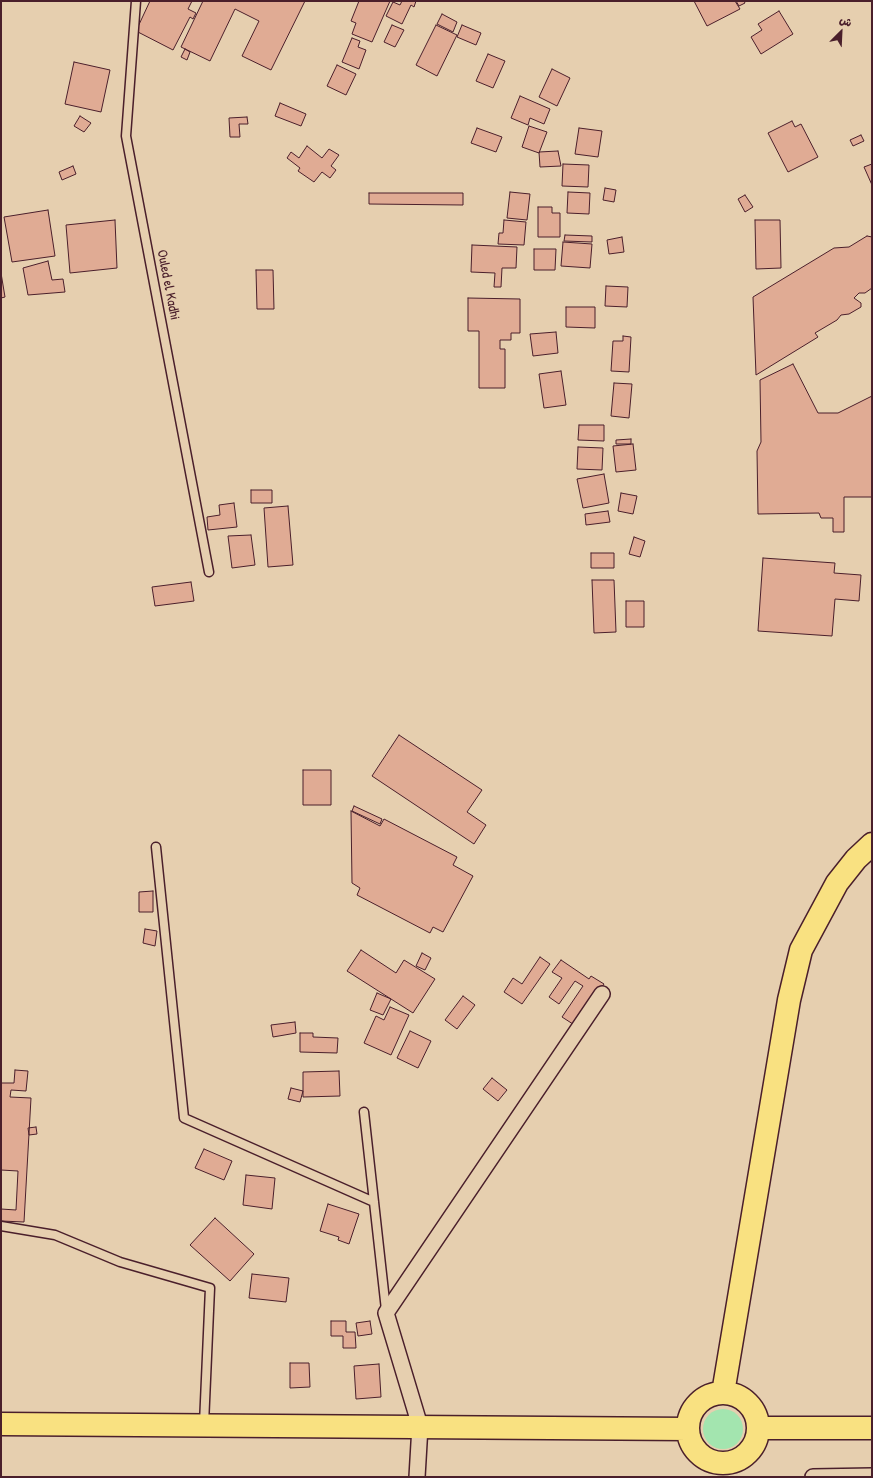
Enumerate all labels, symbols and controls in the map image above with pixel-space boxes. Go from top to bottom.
north arrow [821,12,861,52]
text: ش [837,12,854,30]
street label: Ouled el Kadhi [153,248,183,322]

